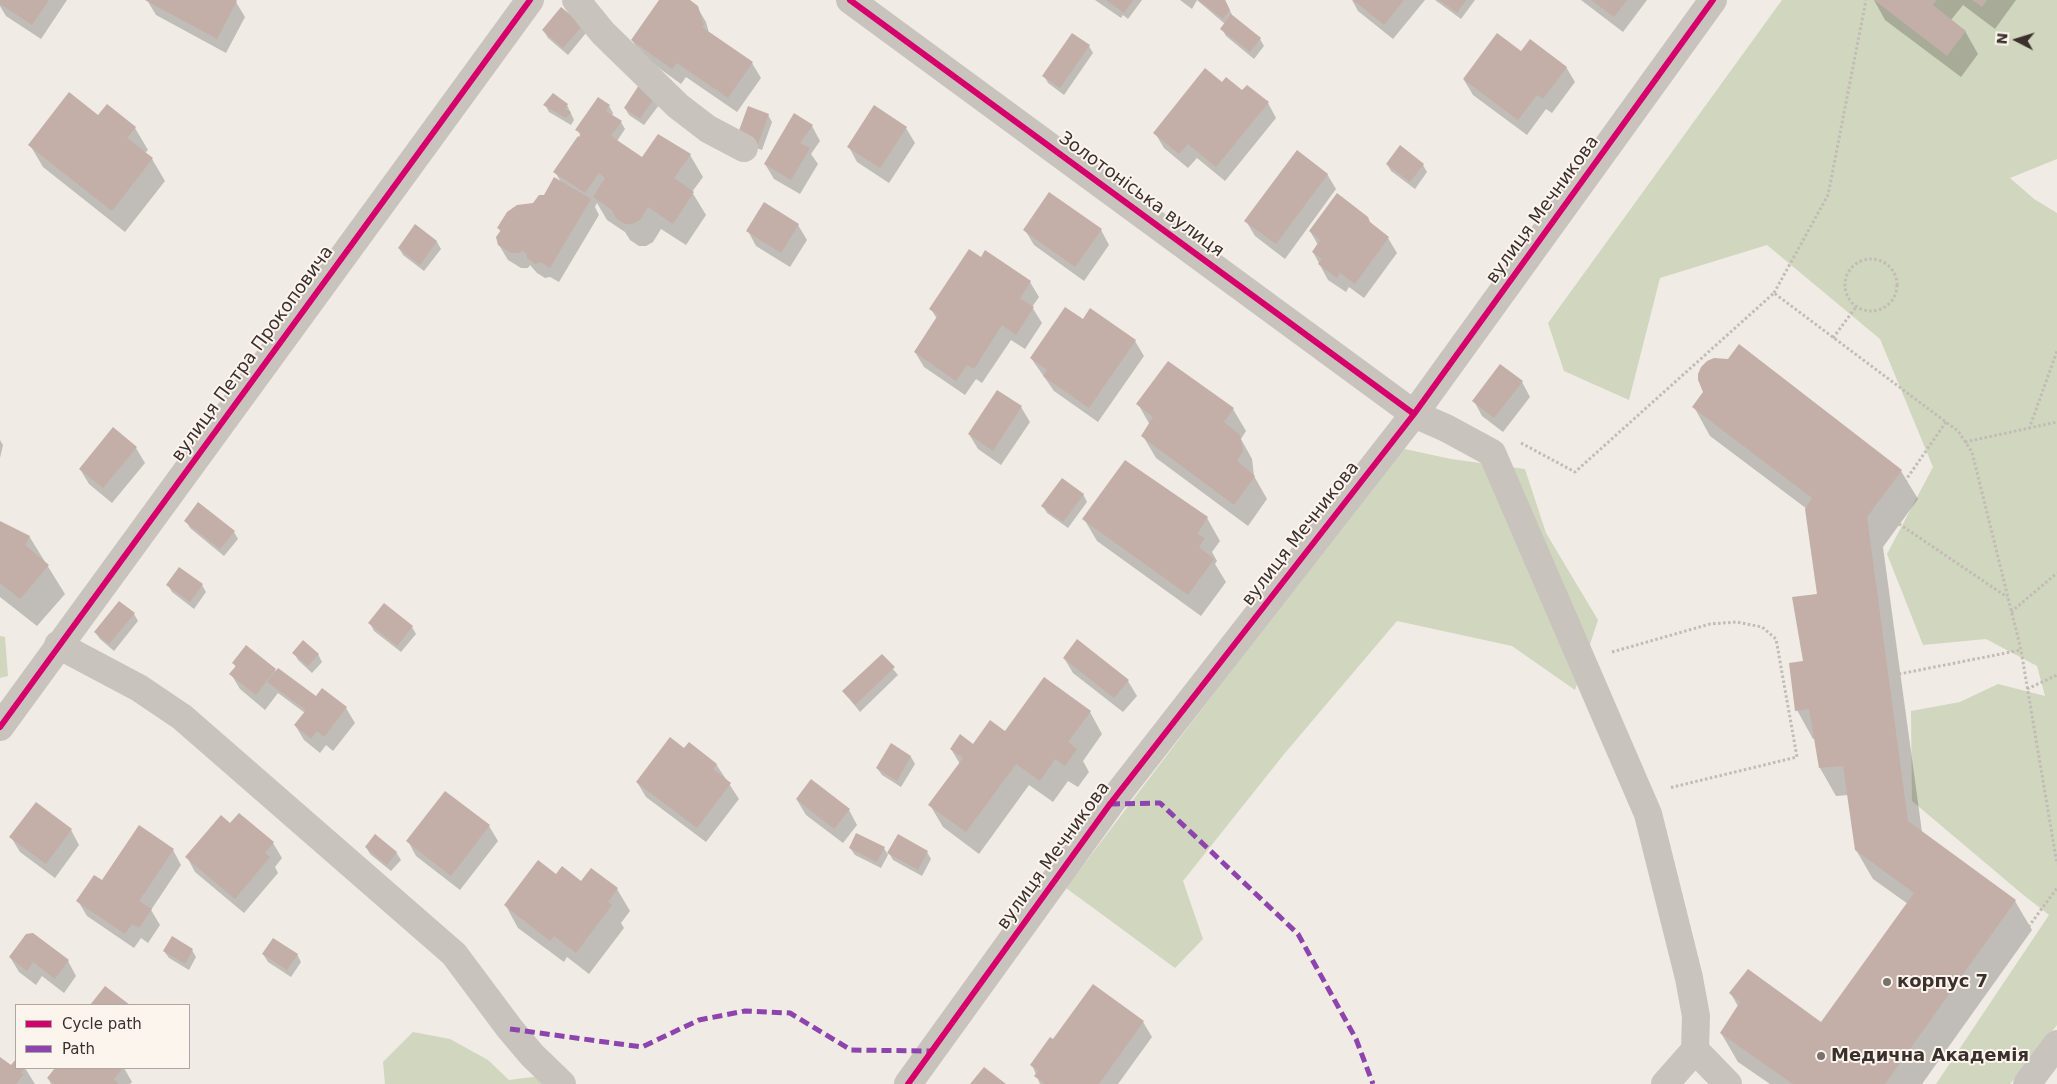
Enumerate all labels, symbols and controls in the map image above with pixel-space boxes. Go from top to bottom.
north arrow [1992,15,2042,65]
text: N [1994,32,2011,45]
street label: Золотоніська вулиця [1054,128,1228,262]
street label: вулиця Мечникова [1482,132,1604,288]
street label: вулиця Петра Прокоповича [168,242,338,466]
street label: вулиця Мечникова [1238,457,1364,611]
street label: вулиця Мечникова [993,778,1115,934]
place label: корпус 7 [1897,971,1988,993]
marker: корпус 7 [1881,976,1893,988]
legend [15,1004,190,1069]
text: Cycle path [62,1015,142,1033]
text: Path [62,1040,95,1058]
place label: Медична Академія [1831,1045,2029,1067]
marker: Медична Академія [1815,1050,1827,1062]

